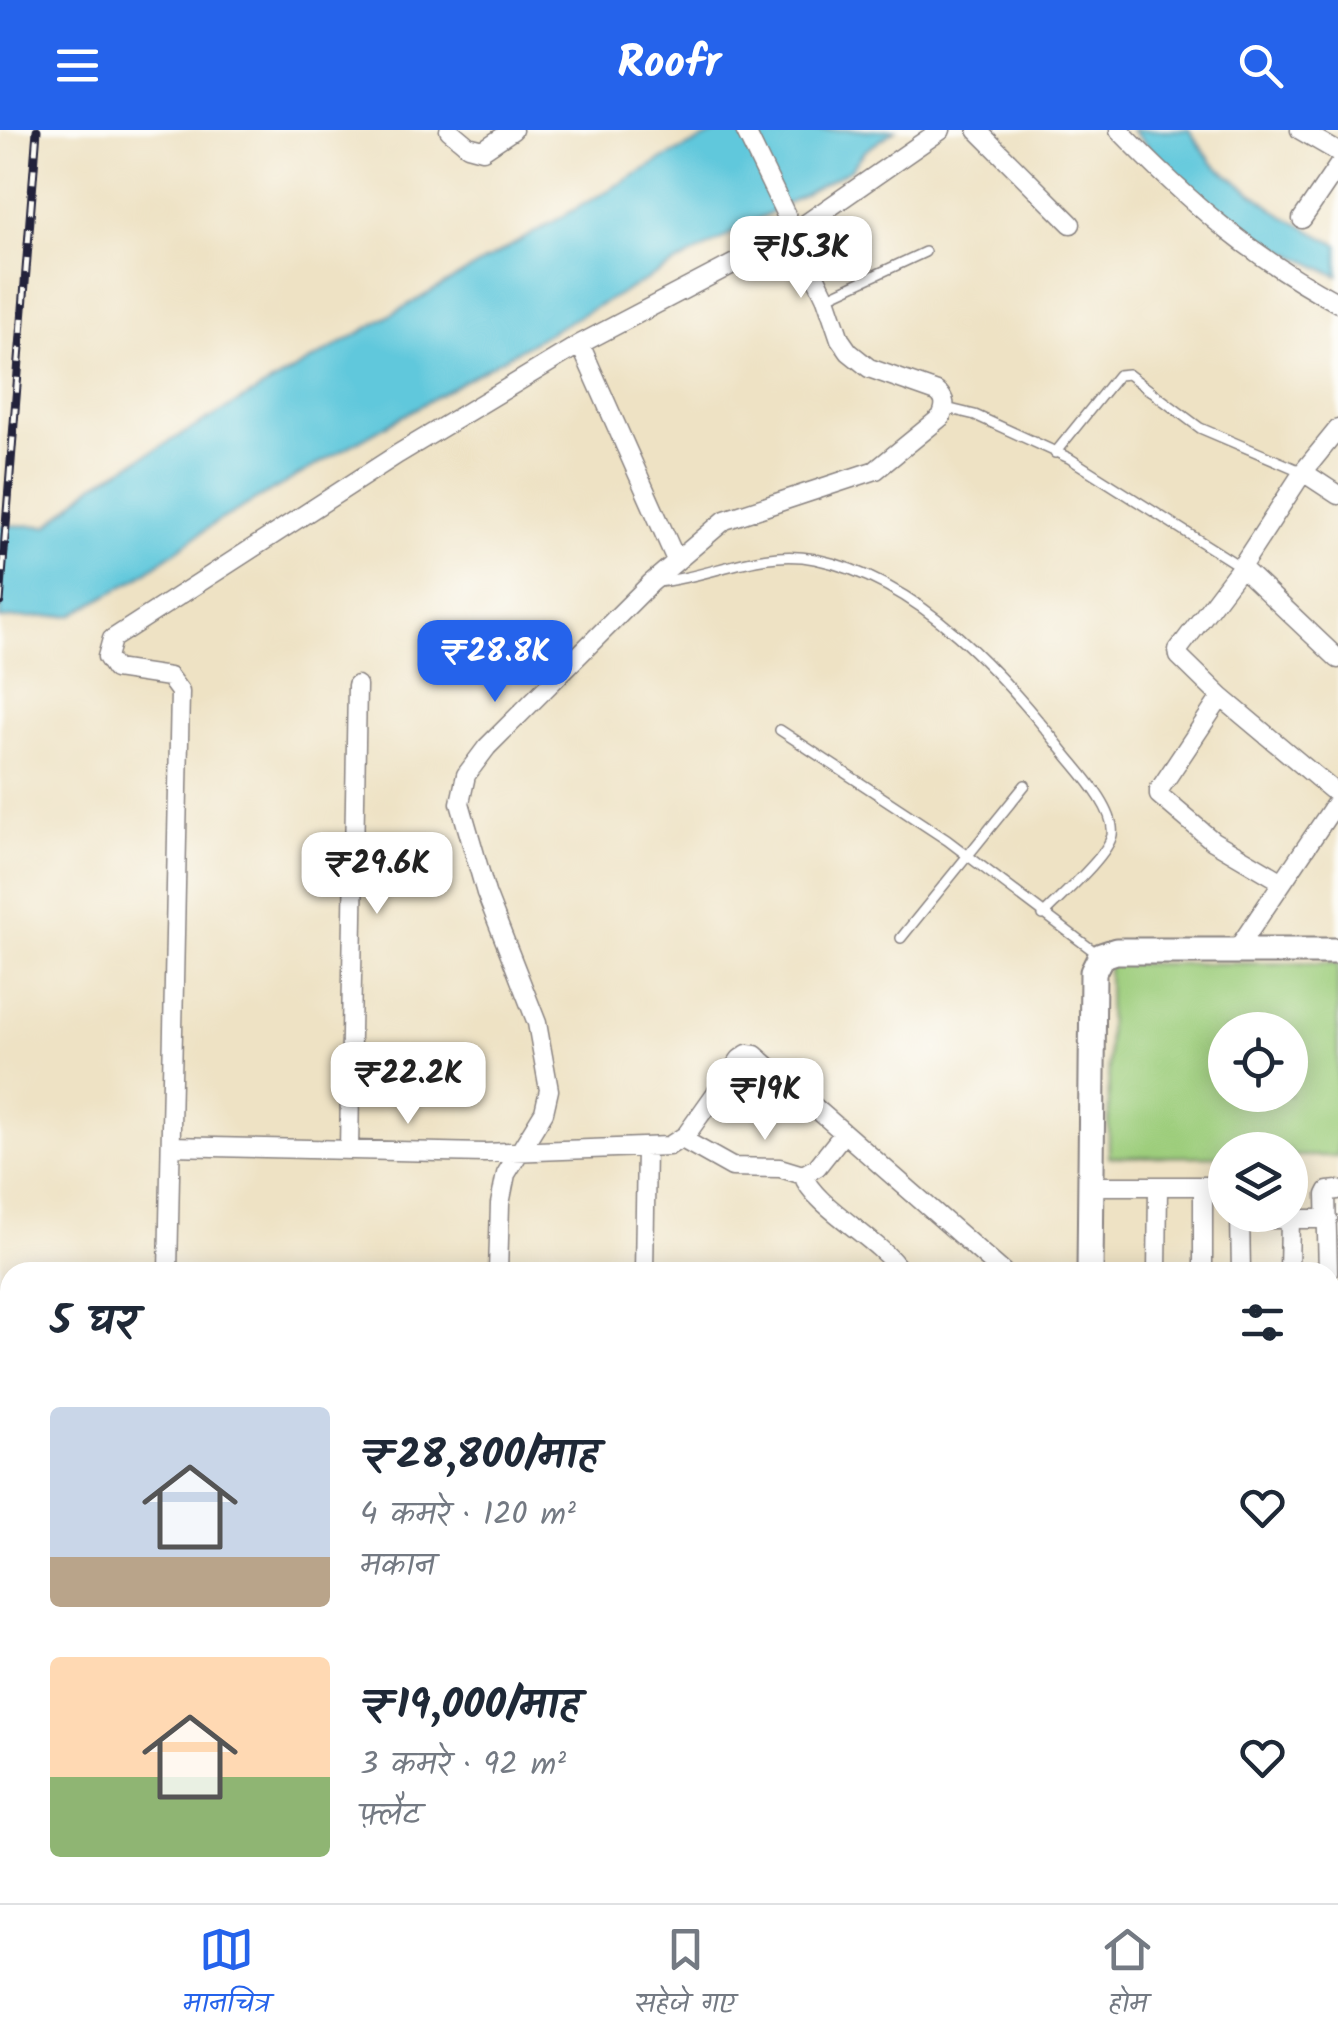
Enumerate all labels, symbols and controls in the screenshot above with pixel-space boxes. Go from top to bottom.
text: Roofr [617,29,721,101]
icon: menu [50,38,105,93]
icon: search [1233,38,1288,93]
pin: ₹15.3K [720,216,882,301]
text: ₹15.3K [752,223,850,274]
pin: ₹28.8K [414,620,576,705]
text: ₹28.8K [439,627,551,678]
pin: ₹29.6K [296,832,458,917]
text: ₹29.6K [324,839,430,890]
map controls [1208,1012,1308,1232]
button: locate [1208,1012,1308,1112]
pin: ₹22.2K [327,1042,489,1127]
text: ₹22.2K [353,1049,463,1100]
pin: ₹19K [706,1058,824,1143]
text: ₹19K [729,1065,801,1116]
button: layers [1208,1132,1308,1232]
text: 5 घर [50,1289,137,1356]
icon: filters [1235,1295,1290,1350]
text: ₹28,800/माह [360,1423,598,1490]
icon: home [130,1447,250,1567]
icon: heart [1235,1480,1290,1535]
text: 4 कमरे · 120 m² [360,1490,576,1541]
text: मकान [360,1541,435,1592]
text: ₹19,000/माह [360,1673,579,1740]
icon: home [130,1697,250,1817]
icon: heart [1235,1730,1290,1785]
text: 3 कमरे · 92 m² [360,1740,566,1791]
text: फ़्लैट [360,1791,421,1842]
tab: मानचित्र [183,1922,270,2027]
tab: सहेजे गए [635,1922,735,2027]
tab: होम [1100,1922,1155,2027]

